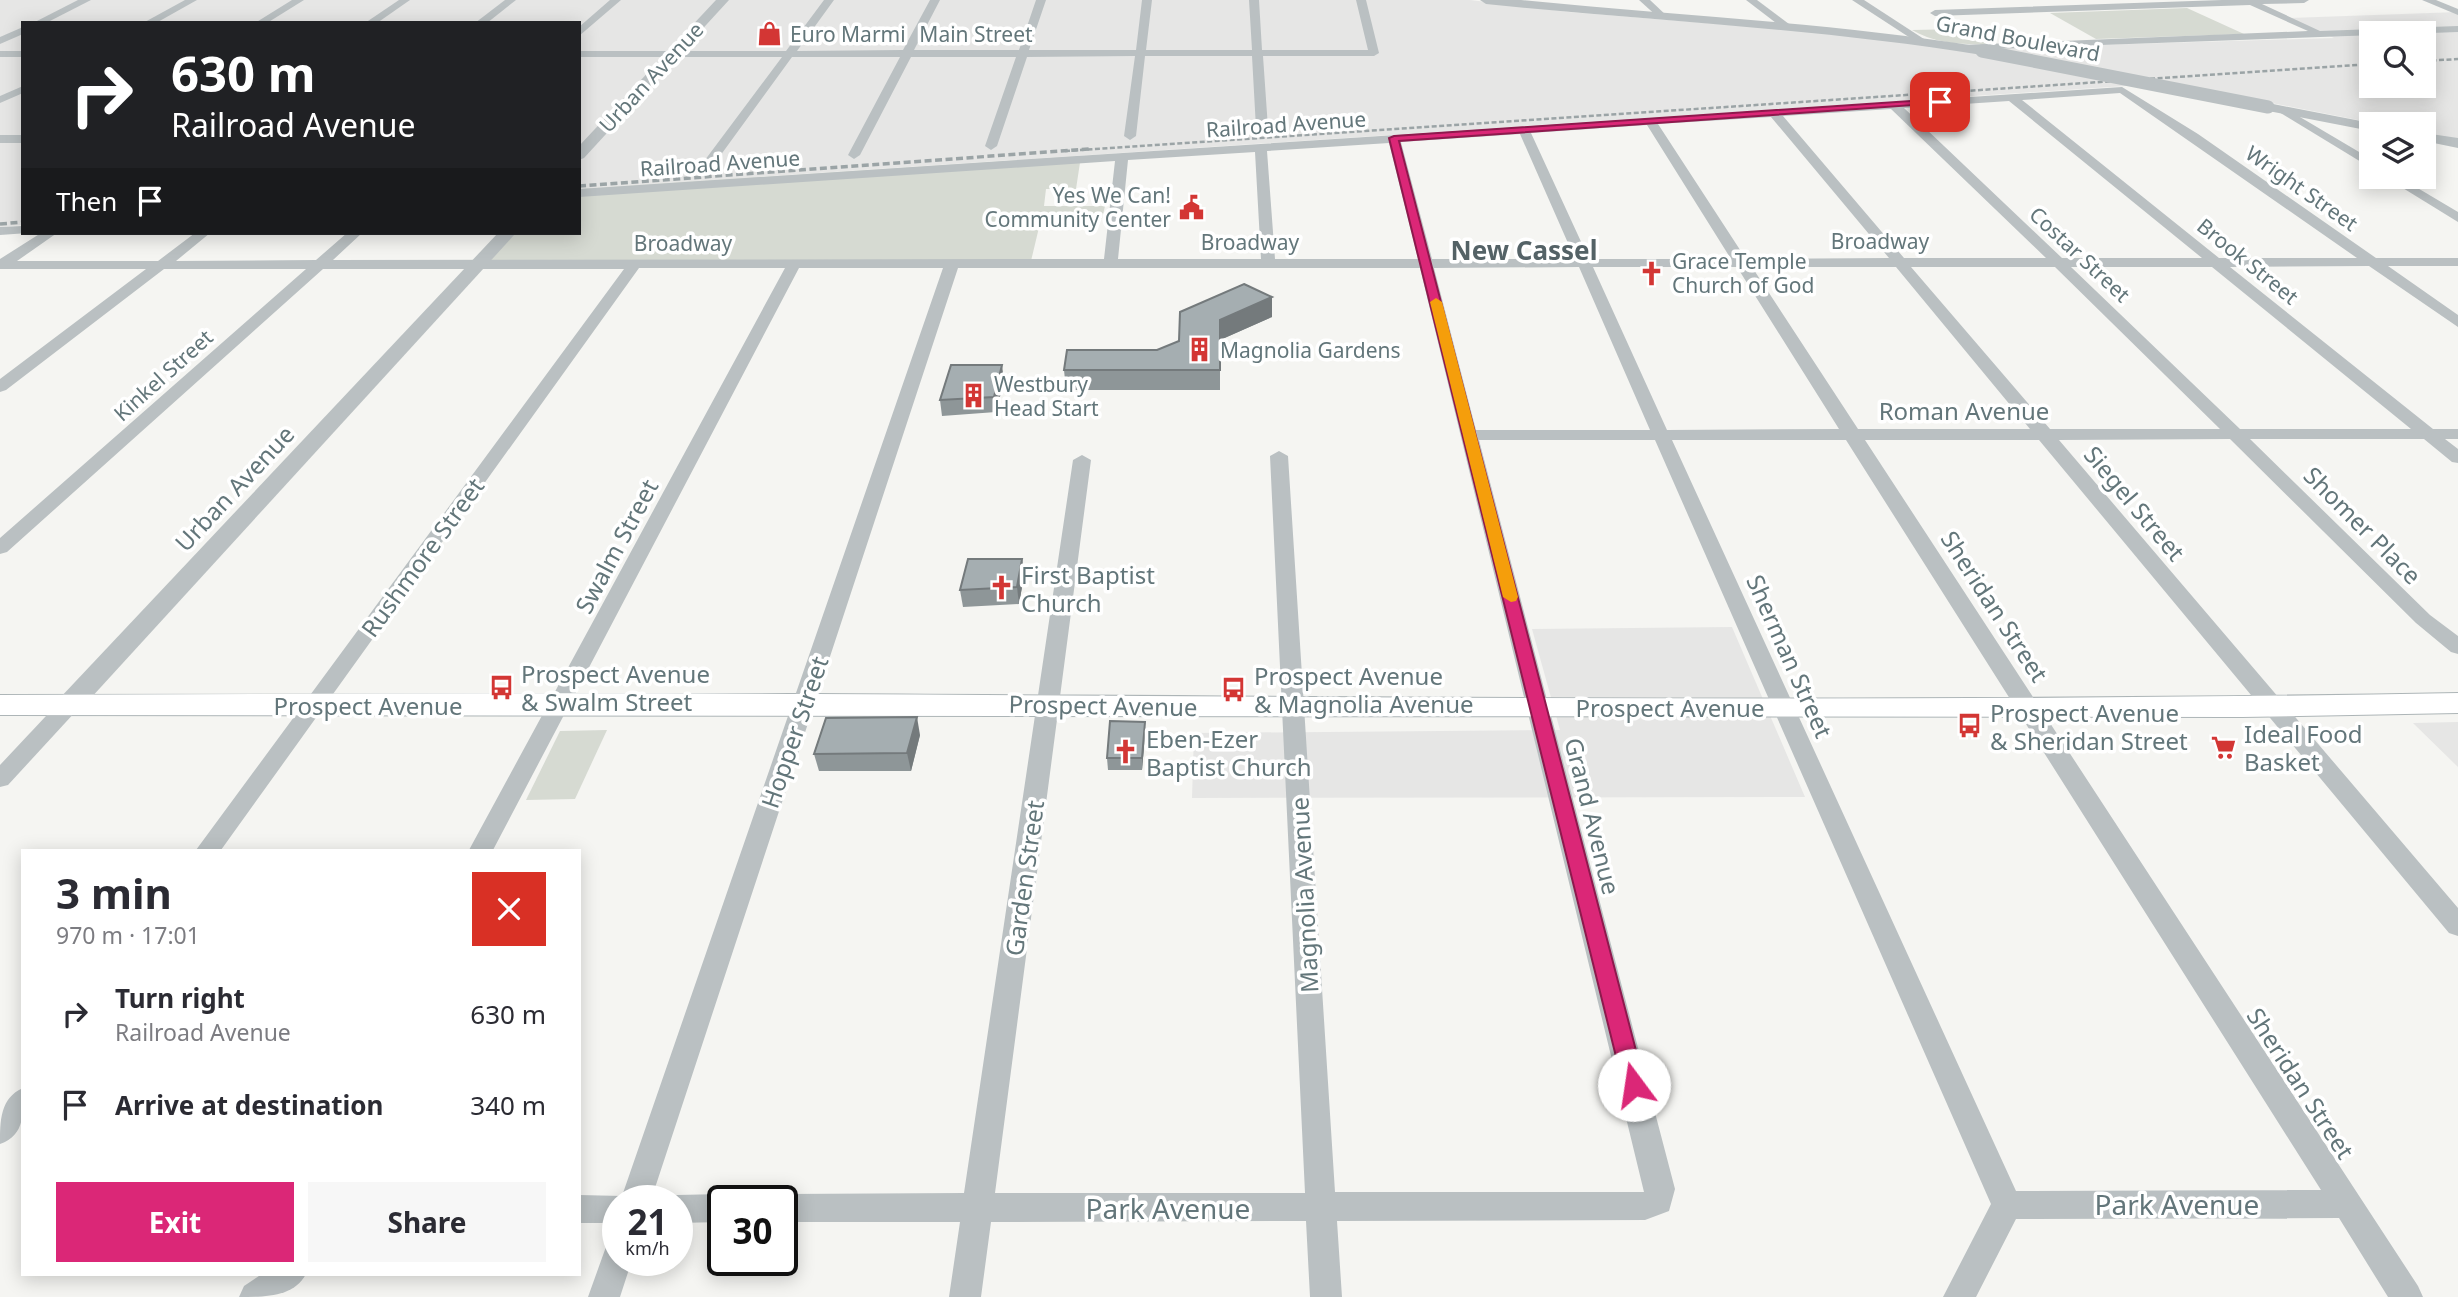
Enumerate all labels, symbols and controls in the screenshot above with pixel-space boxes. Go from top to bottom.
street label: Grand Boulevard [1934,8,2102,68]
street label: Urban Avenue [593,16,709,138]
shop icon: Euro Marmi [756,20,784,48]
place label: Euro Marmi [790,20,906,48]
street label: Main Street [919,20,1033,48]
map controls [2359,21,2436,189]
button: search [2359,21,2436,98]
text: 630 m [171,40,316,106]
icon: right [56,49,147,140]
pin [1910,72,1970,132]
icon: arrive [1921,83,1959,121]
text: Railroad Avenue [171,103,416,146]
street label: Railroad Avenue [1205,104,1367,144]
button: layers [2359,112,2436,189]
street label: Wright Street [2240,139,2364,237]
street label: Railroad Avenue [639,143,801,183]
place label: Yes We Can! Community Center [984,181,1171,233]
icon: arrive [131,182,169,220]
text: Then [56,183,117,219]
public building icon: Yes We Can! Community Center [1177,193,1205,221]
street label: Costar Street [2024,200,2137,308]
street label: Brook Street [2192,212,2305,311]
street label: Broadway [1831,227,1929,255]
street label: Broadway [1201,228,1299,256]
street label: Broadway [634,229,732,257]
district label: New Cassel [1451,232,1597,268]
place label: Grace Temple Church of God [1672,247,1814,299]
church icon: Grace Temple Church of God [1638,259,1666,287]
street label: Kinkel Street [108,323,219,427]
building icon: Magnolia Gardens [1186,336,1214,364]
place label: Magnolia Gardens [1220,336,1401,364]
place label: Westbury Head Start [994,370,1099,422]
building icon: Westbury Head Start [960,382,988,410]
street label: Roman Avenue [1879,394,2049,427]
street label: Urban Avenue [167,418,301,558]
street label: Siegel Street [2077,439,2193,568]
street label: Shomer Place [2297,459,2429,591]
street label: Rushmore Street [353,470,491,643]
street label: Swalm Street [567,473,665,619]
street label: Sheridan Street [1934,524,2056,688]
place label: First Baptist Church [1021,558,1155,619]
street label: Sherman Street [1739,569,1841,743]
church icon: First Baptist Church [987,574,1015,602]
street label: Hopper Street [753,651,836,812]
place label: Prospect Avenue & Swalm Street [521,657,710,718]
place label: Prospect Avenue & Magnolia Avenue [1254,659,1474,720]
bus stop icon: Prospect Avenue & Swalm Street [487,673,515,701]
bus stop icon: Prospect Avenue & Magnolia Avenue [1220,675,1248,703]
street label: Prospect Avenue [1008,687,1198,723]
street label: Prospect Avenue [274,689,462,722]
street label: Prospect Avenue [1576,691,1764,724]
place label: Prospect Avenue & Sheridan Street [1990,696,2188,757]
bus stop icon: Prospect Avenue & Sheridan Street [1956,712,1984,740]
place label: Ideal Food Basket [2244,717,2363,778]
place label: Eben-Ezer Baptist Church [1146,722,1312,783]
supermarket icon: Ideal Food Basket [2210,733,2238,761]
street label: Grand Avenue [1558,734,1628,898]
church icon: Eben-Ezer Baptist Church [1112,738,1140,766]
street label: Magnolia Avenue [1282,796,1326,994]
street label: Garden Street [997,798,1051,958]
text: 3 min [56,864,172,921]
button: close [472,872,546,946]
text: 970 m · 17:01 [56,919,200,951]
text: Turn right [115,980,245,1016]
icon: right [56,995,94,1033]
text: 630 m [470,996,546,1032]
street label: Sheridan Street [2240,1001,2362,1165]
text: Railroad Avenue [115,1016,291,1048]
position arrow [1597,1048,1671,1122]
icon: arrive [56,1086,94,1124]
text: Arrive at destination [115,1087,384,1123]
text: 340 m [470,1087,546,1123]
button: Exit [56,1182,294,1262]
button: Share [308,1182,546,1262]
speed limit sign: 30 [707,1185,798,1276]
street label: Park Avenue [2095,1185,2259,1223]
street label: Park Avenue [1086,1189,1250,1227]
text: 21 [627,1198,668,1245]
text: km/h [625,1236,670,1260]

